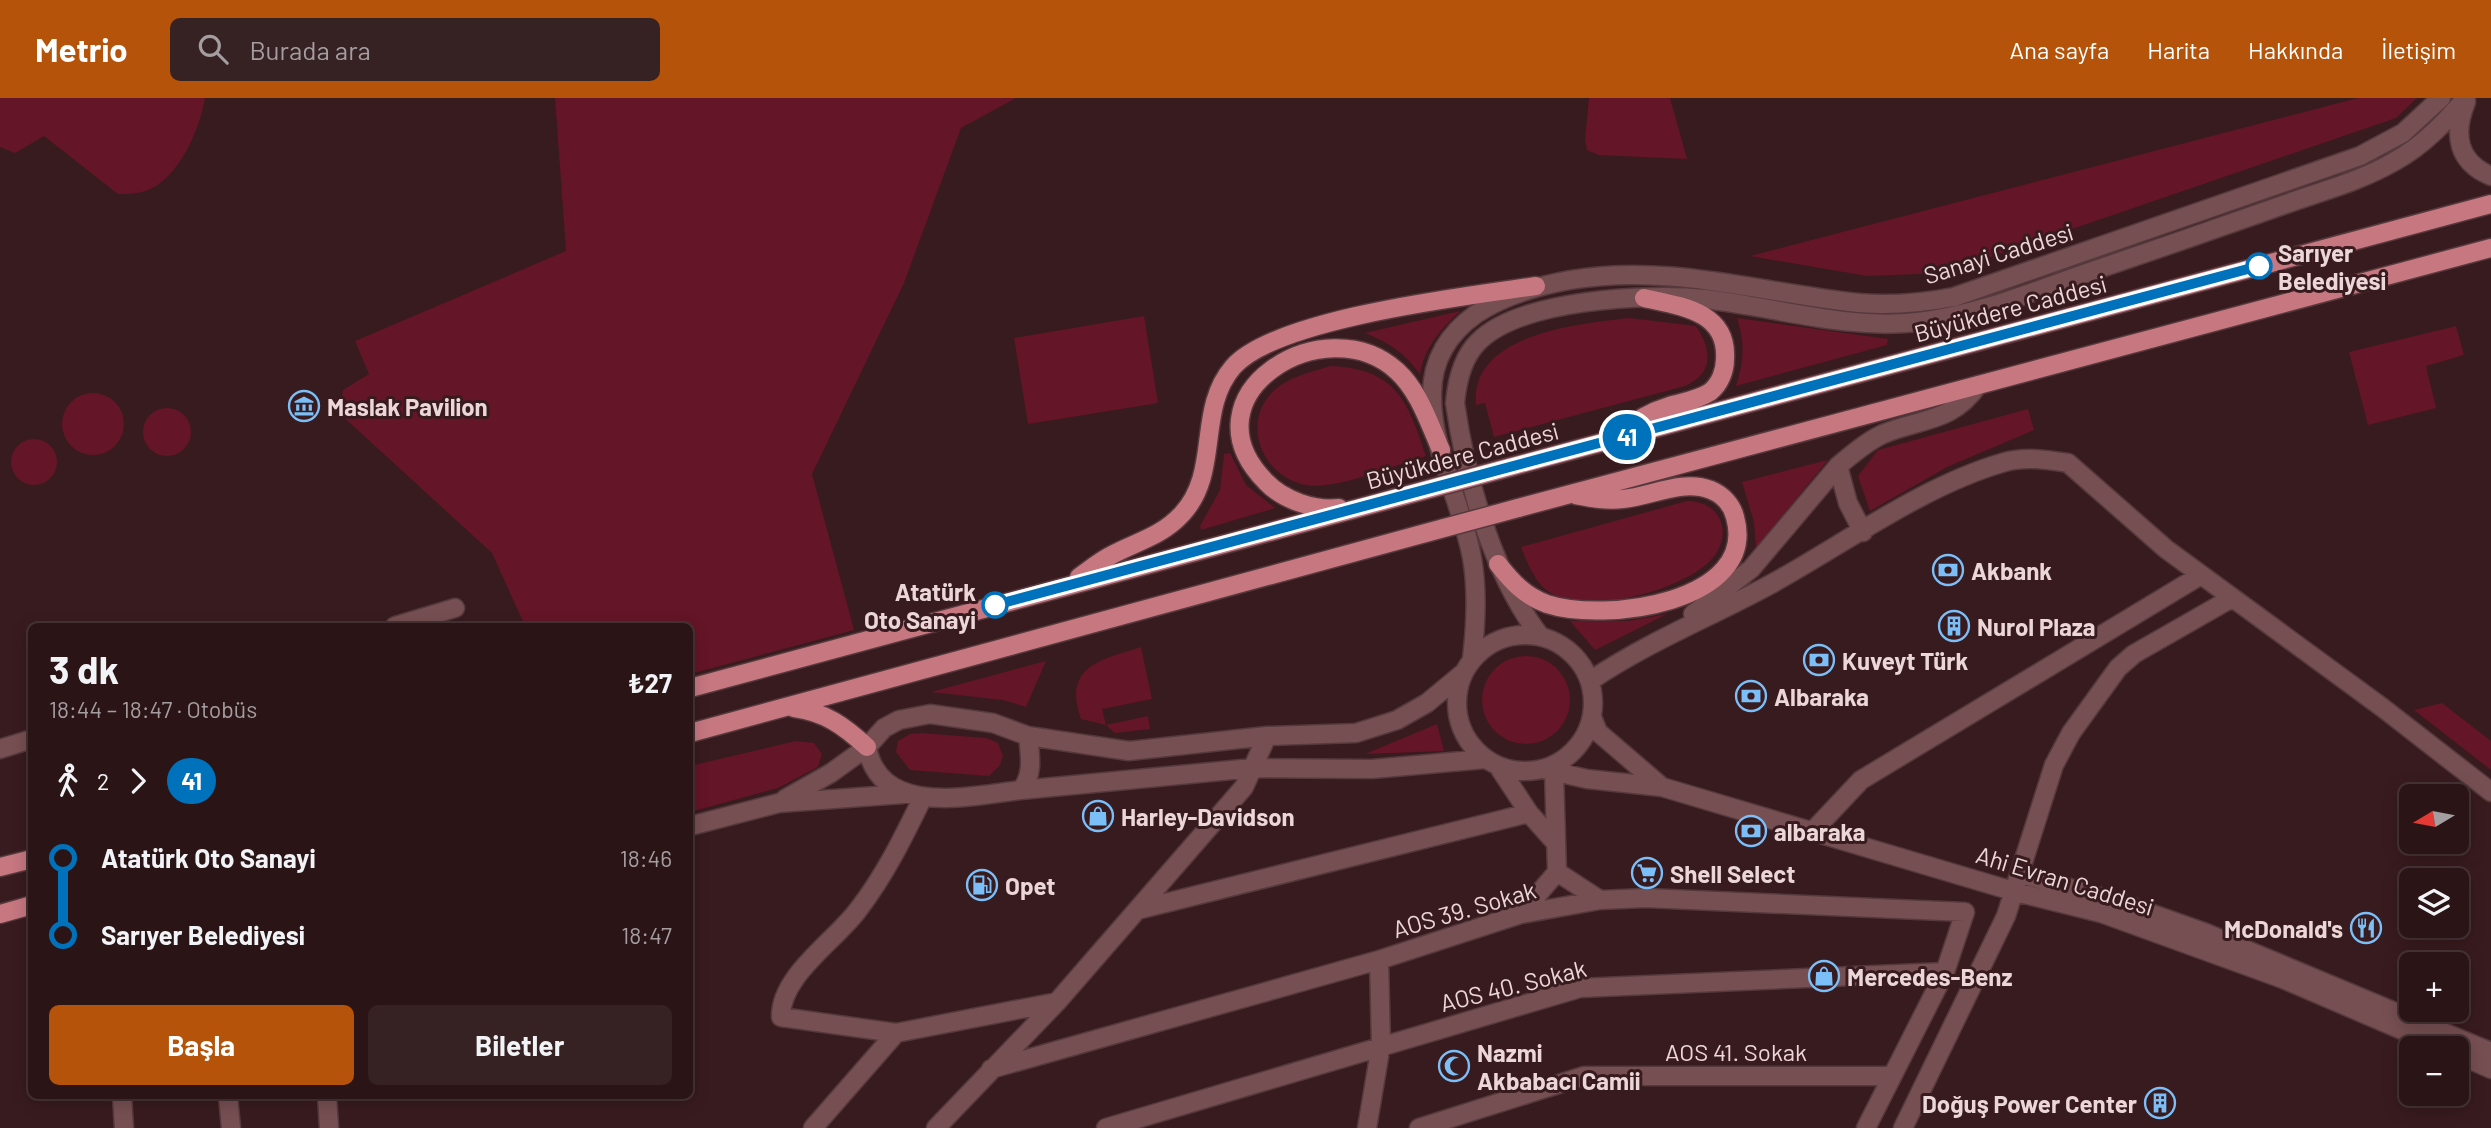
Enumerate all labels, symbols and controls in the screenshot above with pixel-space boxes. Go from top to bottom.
search box [170,18,660,81]
text: Metrio [35,29,128,69]
icon: search [194,30,232,68]
text: Burada ara [250,34,371,65]
text: Ana sayfa [2010,35,2109,64]
text: Harita [2147,35,2210,64]
text: Hakkında [2248,35,2343,64]
text: İletişim [2381,35,2456,64]
street label: Sanayi Caddesi [1920,217,2076,289]
place label: Sarıyer Belediyesi [2278,238,2386,295]
marker: Sarıyer Belediyesi [2246,253,2272,279]
street label: Büyükdere Caddesi [1911,268,2109,348]
museum icon: Maslak Pavilion [287,389,321,423]
place label: Maslak Pavilion [327,392,488,421]
line badge: 41 [1596,414,1658,460]
street label: Büyükdere Caddesi [1363,415,1561,495]
text: 41 [1617,422,1637,451]
bank icon: Akbank [1931,553,1965,587]
place label: Akbank [1971,556,2052,585]
place label: Atatürk Oto Sanayi [864,577,976,634]
marker: Atatürk Oto Sanayi [982,592,1008,618]
building icon: Nurol Plaza [1937,609,1971,643]
place label: Nurol Plaza [1977,612,2096,641]
bank icon: Kuveyt Türk [1802,643,1836,677]
text: 3 dk [49,646,119,692]
place label: Kuveyt Türk [1842,646,1968,675]
text: ₺27 [628,667,672,698]
bank icon: Albaraka [1734,679,1768,713]
place label: Albaraka [1774,682,1869,711]
text: 18:44 – 18:47 · Otobüs [49,695,257,723]
icon: walk [49,762,87,800]
icon: forward [119,762,157,800]
text: 41 [181,766,202,795]
text: 2 [97,767,109,795]
north arrow [2399,784,2469,854]
map controls [2399,784,2469,1106]
shop icon: Harley-Davidson [1081,799,1115,833]
place label: Harley-Davidson [1121,802,1295,831]
bank icon: albaraka [1734,814,1768,848]
place label: albaraka [1774,817,1866,846]
street label: Ahi Evran Caddesi [1973,839,2157,921]
text: Atatürk Oto Sanayi [101,842,316,873]
text: 18:46 [620,844,672,872]
supermarket icon: Shell Select [1630,856,1664,890]
place label: Shell Select [1670,859,1795,888]
fuel station icon: Opet [965,868,999,902]
button: layers [2399,868,2469,938]
place label: Opet [1005,871,1055,900]
street label: AOS 39. Sokak [1389,875,1539,943]
restaurant icon: McDonald's [2349,911,2383,945]
place label: McDonald's [2224,914,2343,943]
text: Sarıyer Belediyesi [101,919,305,950]
text: 18:47 [621,921,672,949]
button: + [2399,952,2469,1022]
street label: AOS 40. Sokak [1437,953,1589,1017]
shop icon: Mercedes-Benz [1807,959,1841,993]
place label: Mercedes-Benz [1847,962,2013,991]
button: Başla [49,1005,354,1085]
button: Biletler [368,1005,672,1085]
button: − [2399,1036,2469,1106]
street label: AOS 41. Sokak [1665,1037,1807,1066]
place label: Nazmi Akbabacı Camii [1477,1038,1640,1095]
mosque icon: Nazmi Akbabacı Camii [1437,1049,1471,1083]
building icon: Doğuş Power Center [2143,1086,2177,1120]
place label: Doğuş Power Center [1922,1089,2137,1118]

